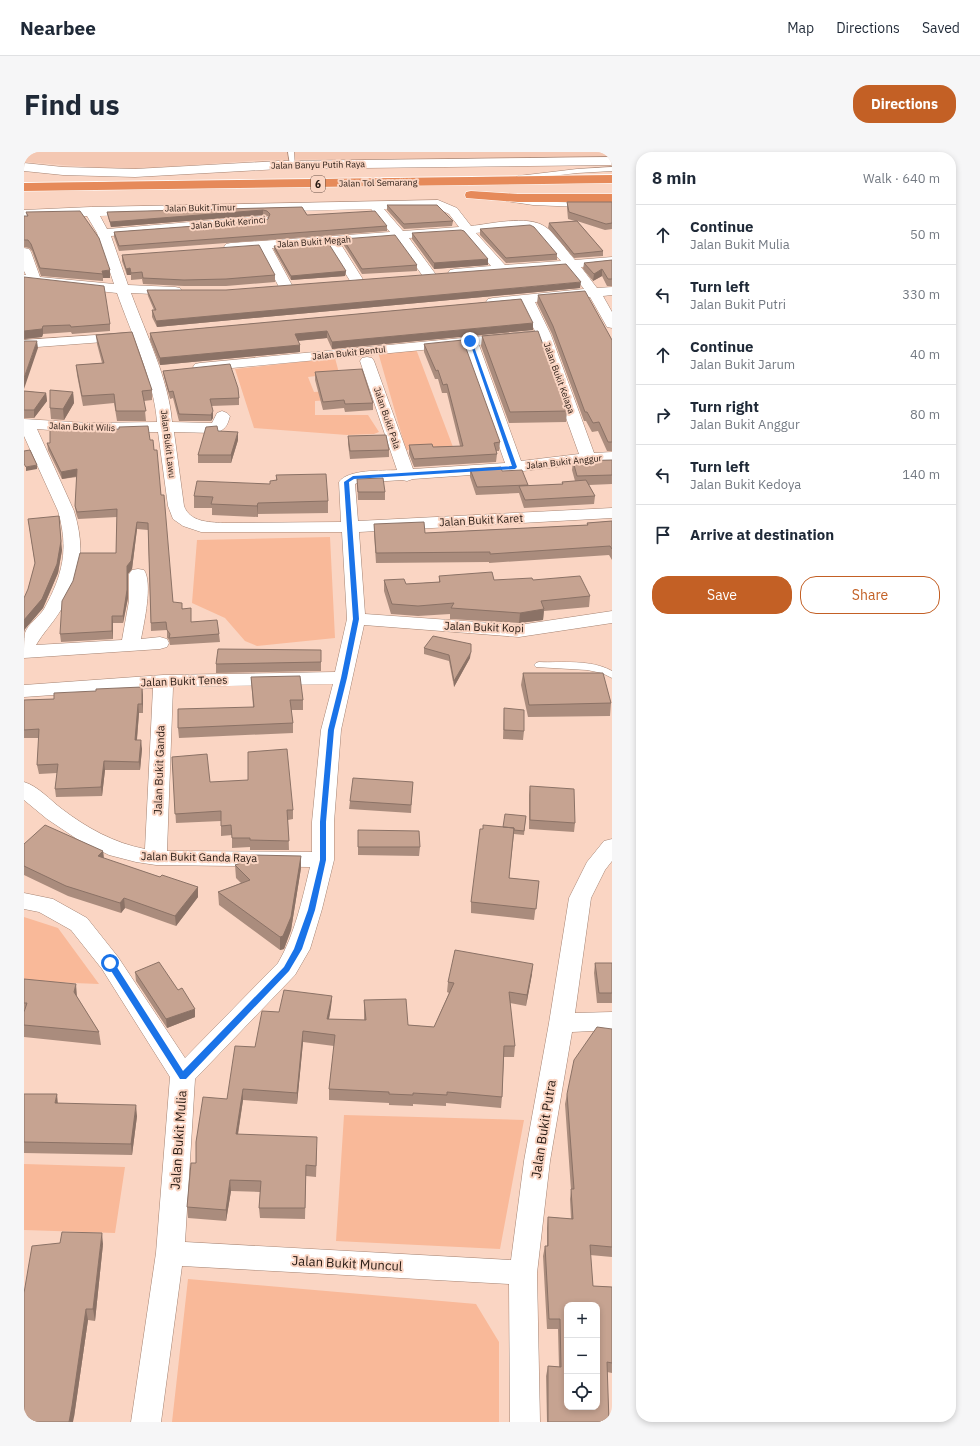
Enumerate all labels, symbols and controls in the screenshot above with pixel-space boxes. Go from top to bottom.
text: Nearbee [20,16,96,40]
text: Map [787,19,814,37]
text: Directions [836,19,900,37]
text: Saved [922,19,960,37]
button: Directions [853,85,956,123]
text: Find us [24,86,120,123]
street label: Jalan Banyu Putih Raya [271,158,365,171]
text: 8 min [652,167,696,189]
text: Walk · 640 m [863,170,940,187]
road number: 6 [311,176,325,192]
street label: Jalan Tol Semarang [338,176,418,189]
street label: Jalan Bukit Timur [164,201,236,214]
street label: Jalan Bukit Kerinci [190,214,266,231]
text: Continue [690,217,754,236]
icon: ahead [652,224,674,246]
text: 50 m [910,226,940,243]
street label: Jalan Bukit Megah [277,233,351,250]
text: Jalan Bukit Mulia [690,236,790,253]
text: Turn left [690,277,750,296]
icon: left [652,284,674,306]
text: 330 m [902,286,940,303]
text: Jalan Bukit Putri [690,296,786,313]
route end [461,332,479,350]
text: Continue [690,337,754,356]
street label: Jalan Bukit Kelapa [541,341,578,415]
street label: Jalan Bukit Bentul [312,343,387,362]
icon: ahead [652,344,674,366]
text: 40 m [910,346,940,363]
text: Jalan Bukit Jarum [690,356,795,373]
street label: Jalan Bukit Pala [372,386,403,450]
text: Turn right [690,397,759,416]
icon: right [652,404,674,426]
text: 80 m [910,406,940,423]
street label: Jalan Bukit Lawu [159,409,178,479]
text: Jalan Bukit Anggur [690,416,800,433]
street label: Jalan Bukit Wilis [49,420,115,433]
street label: Jalan Bukit Anggur [526,452,603,471]
text: Turn left [690,457,750,476]
icon: left [652,464,674,486]
text: 140 m [902,466,940,483]
text: Jalan Bukit Kedoya [690,476,801,493]
street label: Jalan Bukit Karet [439,511,524,529]
icon: arrive [652,524,674,546]
text: Arrive at destination [690,525,834,544]
button: Save [652,576,792,614]
button: Share [800,576,940,614]
street label: Jalan Bukit Kopi [444,619,524,635]
street label: Jalan Bukit Tenes [140,672,228,690]
street label: Jalan Bukit Ganda [150,725,168,815]
street label: Jalan Bukit Ganda Raya [141,849,257,865]
route start [101,954,119,972]
street label: Jalan Bukit Putra [527,1079,560,1180]
street label: Jalan Bukit Mulia [167,1090,190,1190]
street label: Jalan Bukit Muncul [291,1252,403,1275]
map controls [564,1302,600,1410]
button: + [564,1302,600,1338]
button: − [564,1338,600,1374]
button: locate [564,1374,600,1410]

